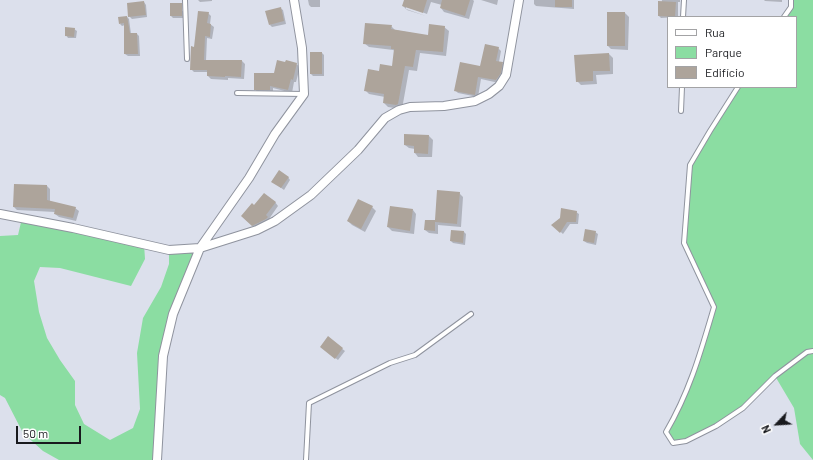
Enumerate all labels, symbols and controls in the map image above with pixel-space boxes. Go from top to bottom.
legend [667,16,797,88]
text: Rua [705,25,725,39]
text: Parque [705,45,742,59]
text: Edifício [705,65,745,79]
north arrow [757,404,797,444]
scale bar [18,418,83,444]
text: N [758,423,773,435]
text: 50 m [23,426,48,440]

